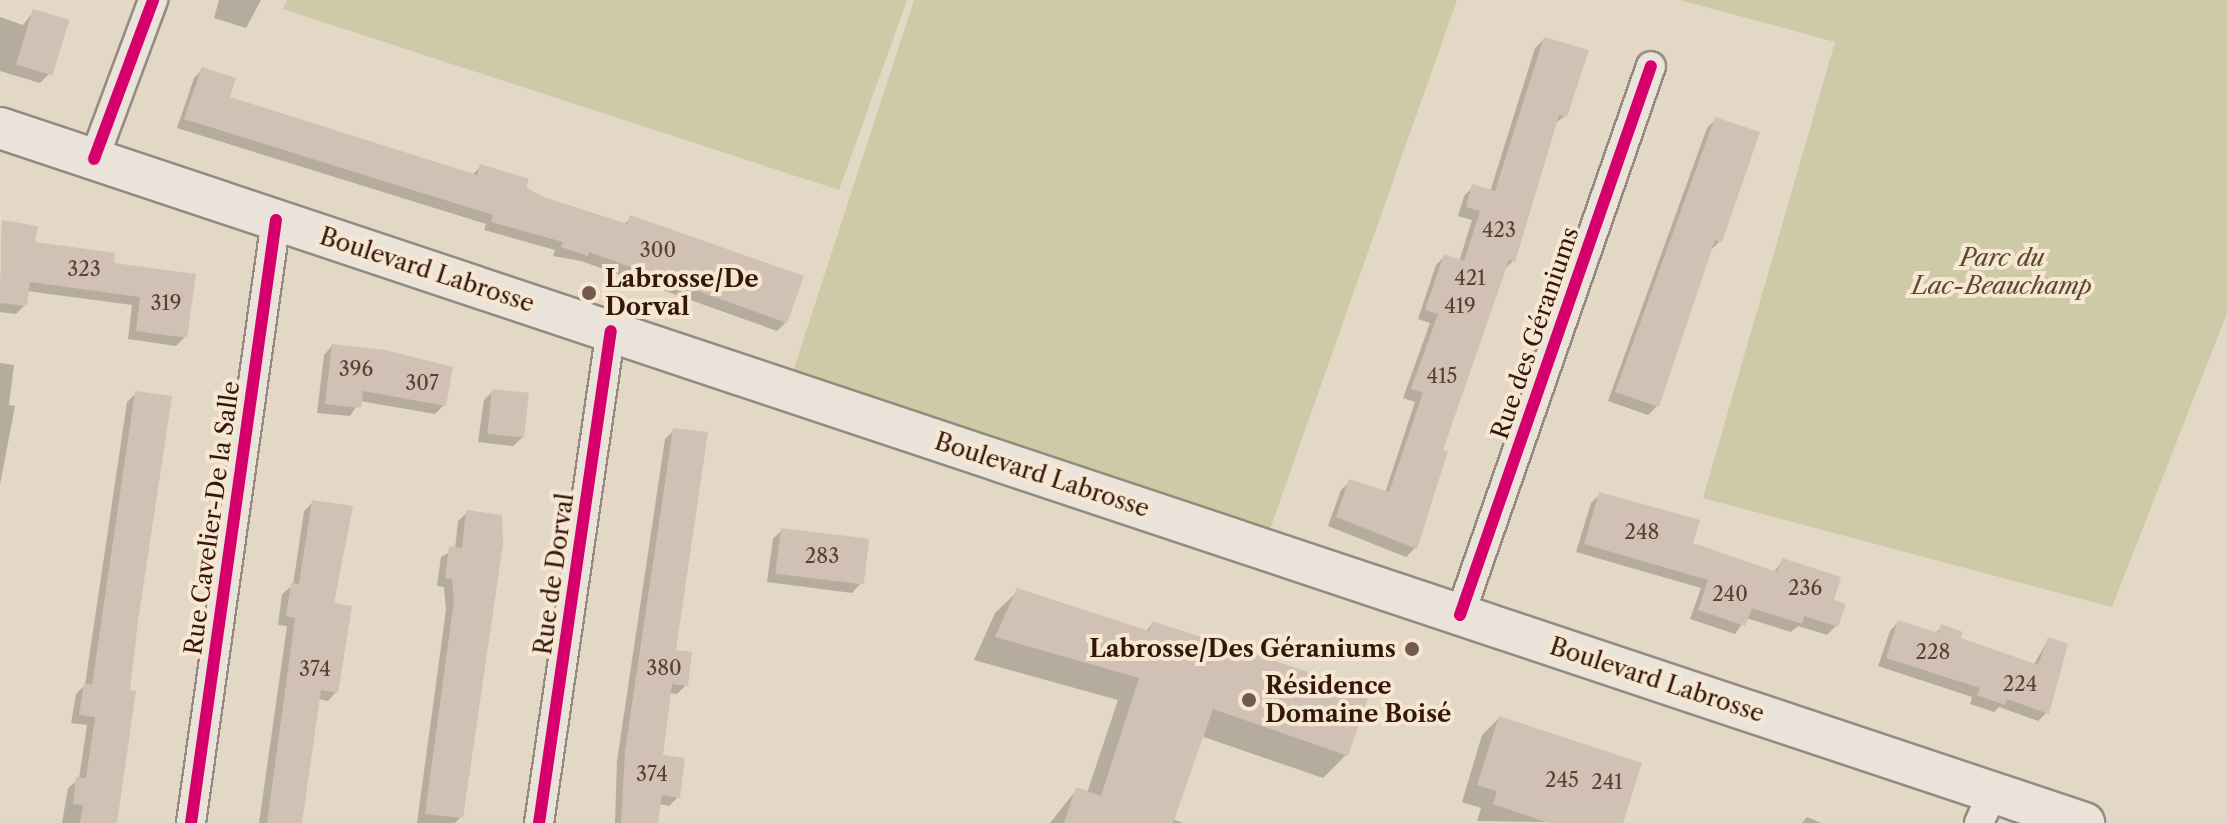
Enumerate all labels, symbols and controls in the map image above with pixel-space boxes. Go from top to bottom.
house number: 423 [1482,218,1516,242]
street label: Boulevard Labrosse [316,222,538,318]
street label: Rue des Géraniums [1485,223,1585,443]
house number: 300 [640,238,676,262]
park label: Parc du Lac-Beauchamp [1912,244,2092,300]
house number: 323 [67,257,101,281]
place label: Labrosse/De Dorval [605,265,759,321]
house number: 421 [1454,266,1486,290]
marker: Labrosse/De Dorval [580,284,598,302]
house number: 319 [150,291,182,315]
house number: 419 [1444,294,1476,318]
house number: 396 [339,357,373,381]
house number: 415 [1427,364,1457,388]
house number: 307 [405,371,439,395]
street label: Rue Cavelier-De la Salle [179,379,245,657]
street label: Boulevard Labrosse [931,427,1153,523]
street label: Rue de Dorval [528,491,580,657]
house number: 248 [1625,520,1659,544]
house number: 283 [805,544,839,568]
house number: 236 [1788,576,1822,600]
house number: 240 [1712,582,1748,606]
street label: Boulevard Labrosse [1546,632,1768,728]
place label: Labrosse/Des Géraniums [1089,635,1396,663]
marker: Labrosse/Des Géraniums [1403,640,1421,658]
house number: 228 [1916,640,1950,664]
house number: 380 [646,656,682,680]
house number: 374 [299,657,331,681]
place label: Résidence Domaine Boisé [1265,672,1451,728]
house number: 224 [2003,672,2037,696]
marker: Résidence Domaine Boisé [1240,691,1258,709]
house number: 374 [636,762,668,786]
house number: 245 [1545,768,1579,792]
house number: 241 [1591,770,1623,794]

